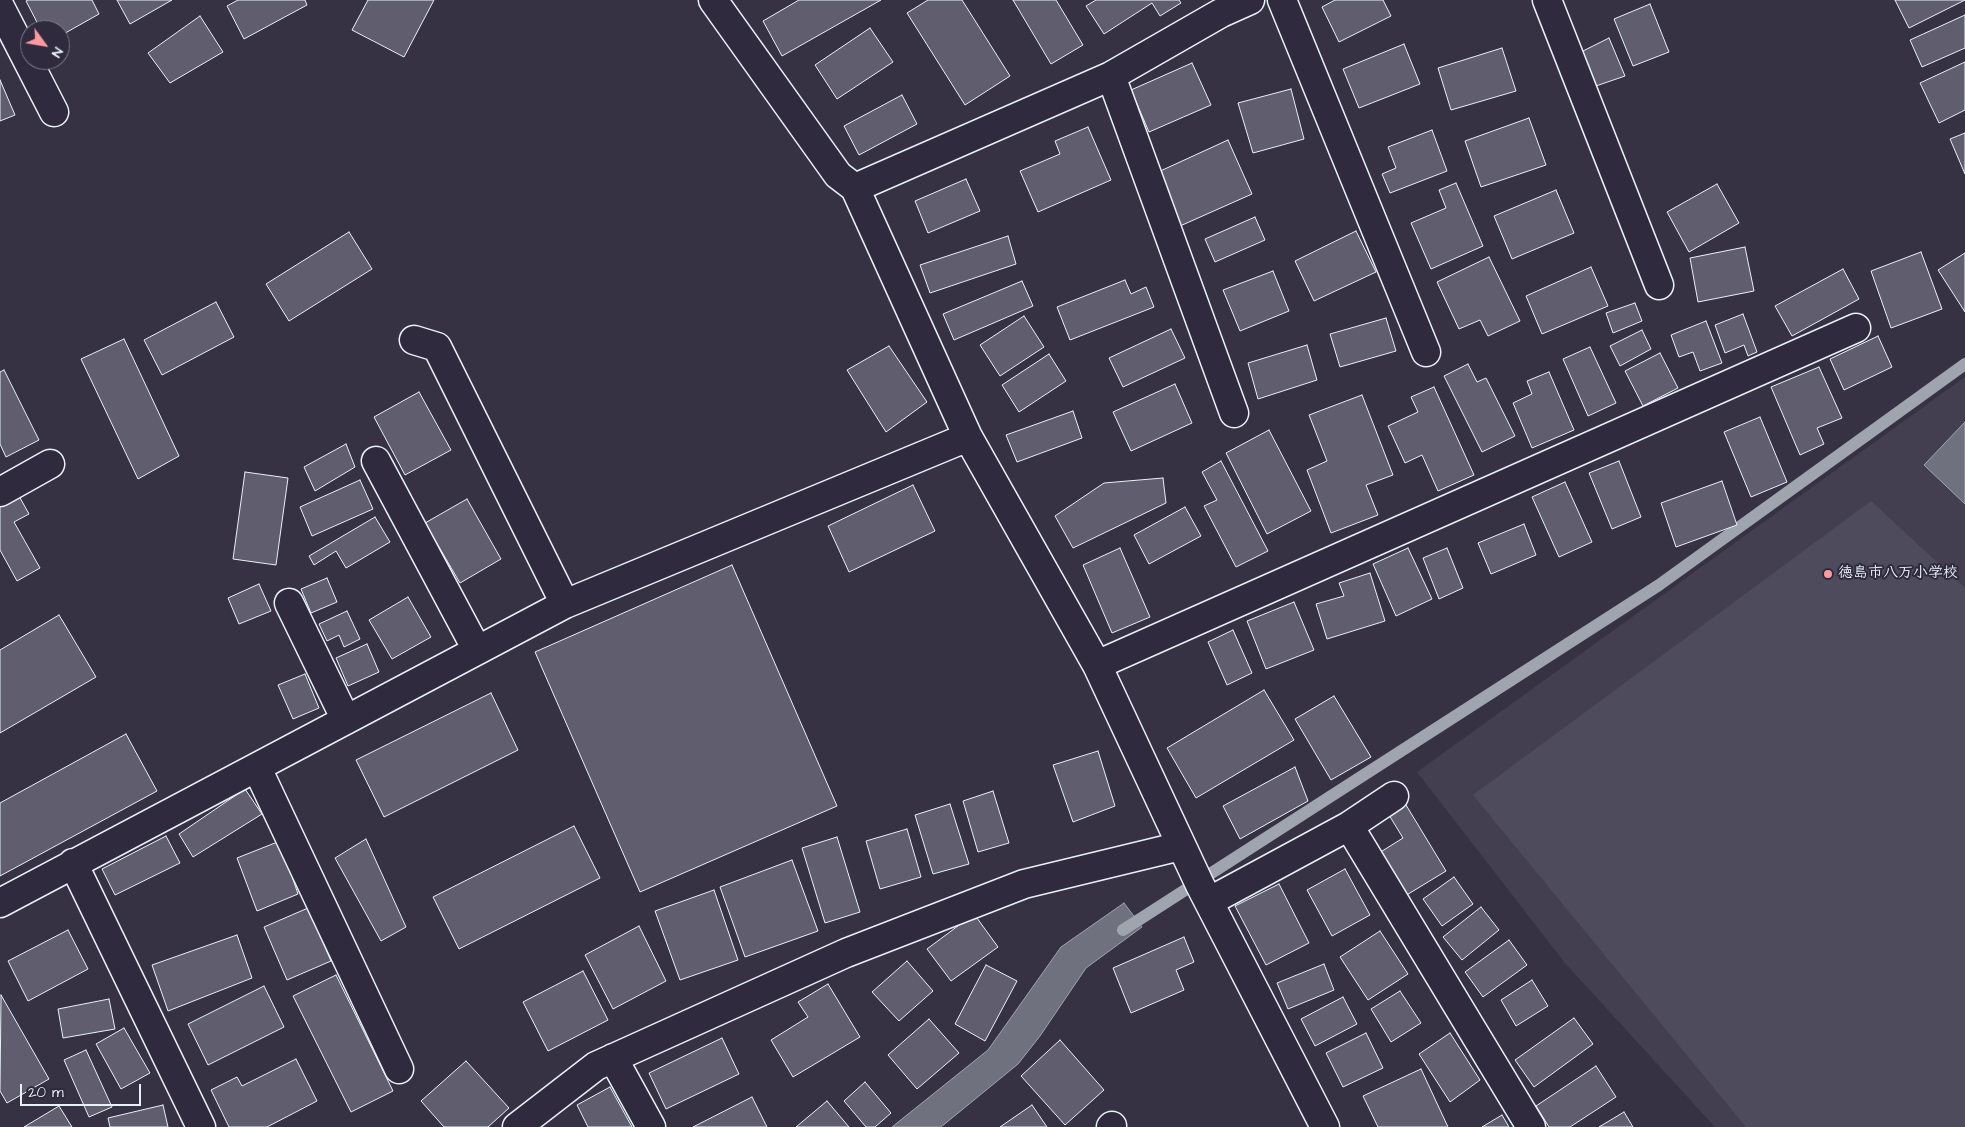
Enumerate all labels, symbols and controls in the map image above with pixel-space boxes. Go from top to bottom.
north arrow [20,20,70,70]
text: N [46,43,68,61]
place label: 徳島市八万小学校 [1838,565,1958,583]
marker: 徳島市八万小学校 [1822,568,1834,580]
scale bar [22,1074,144,1106]
text: 20 m [28,1082,64,1103]

